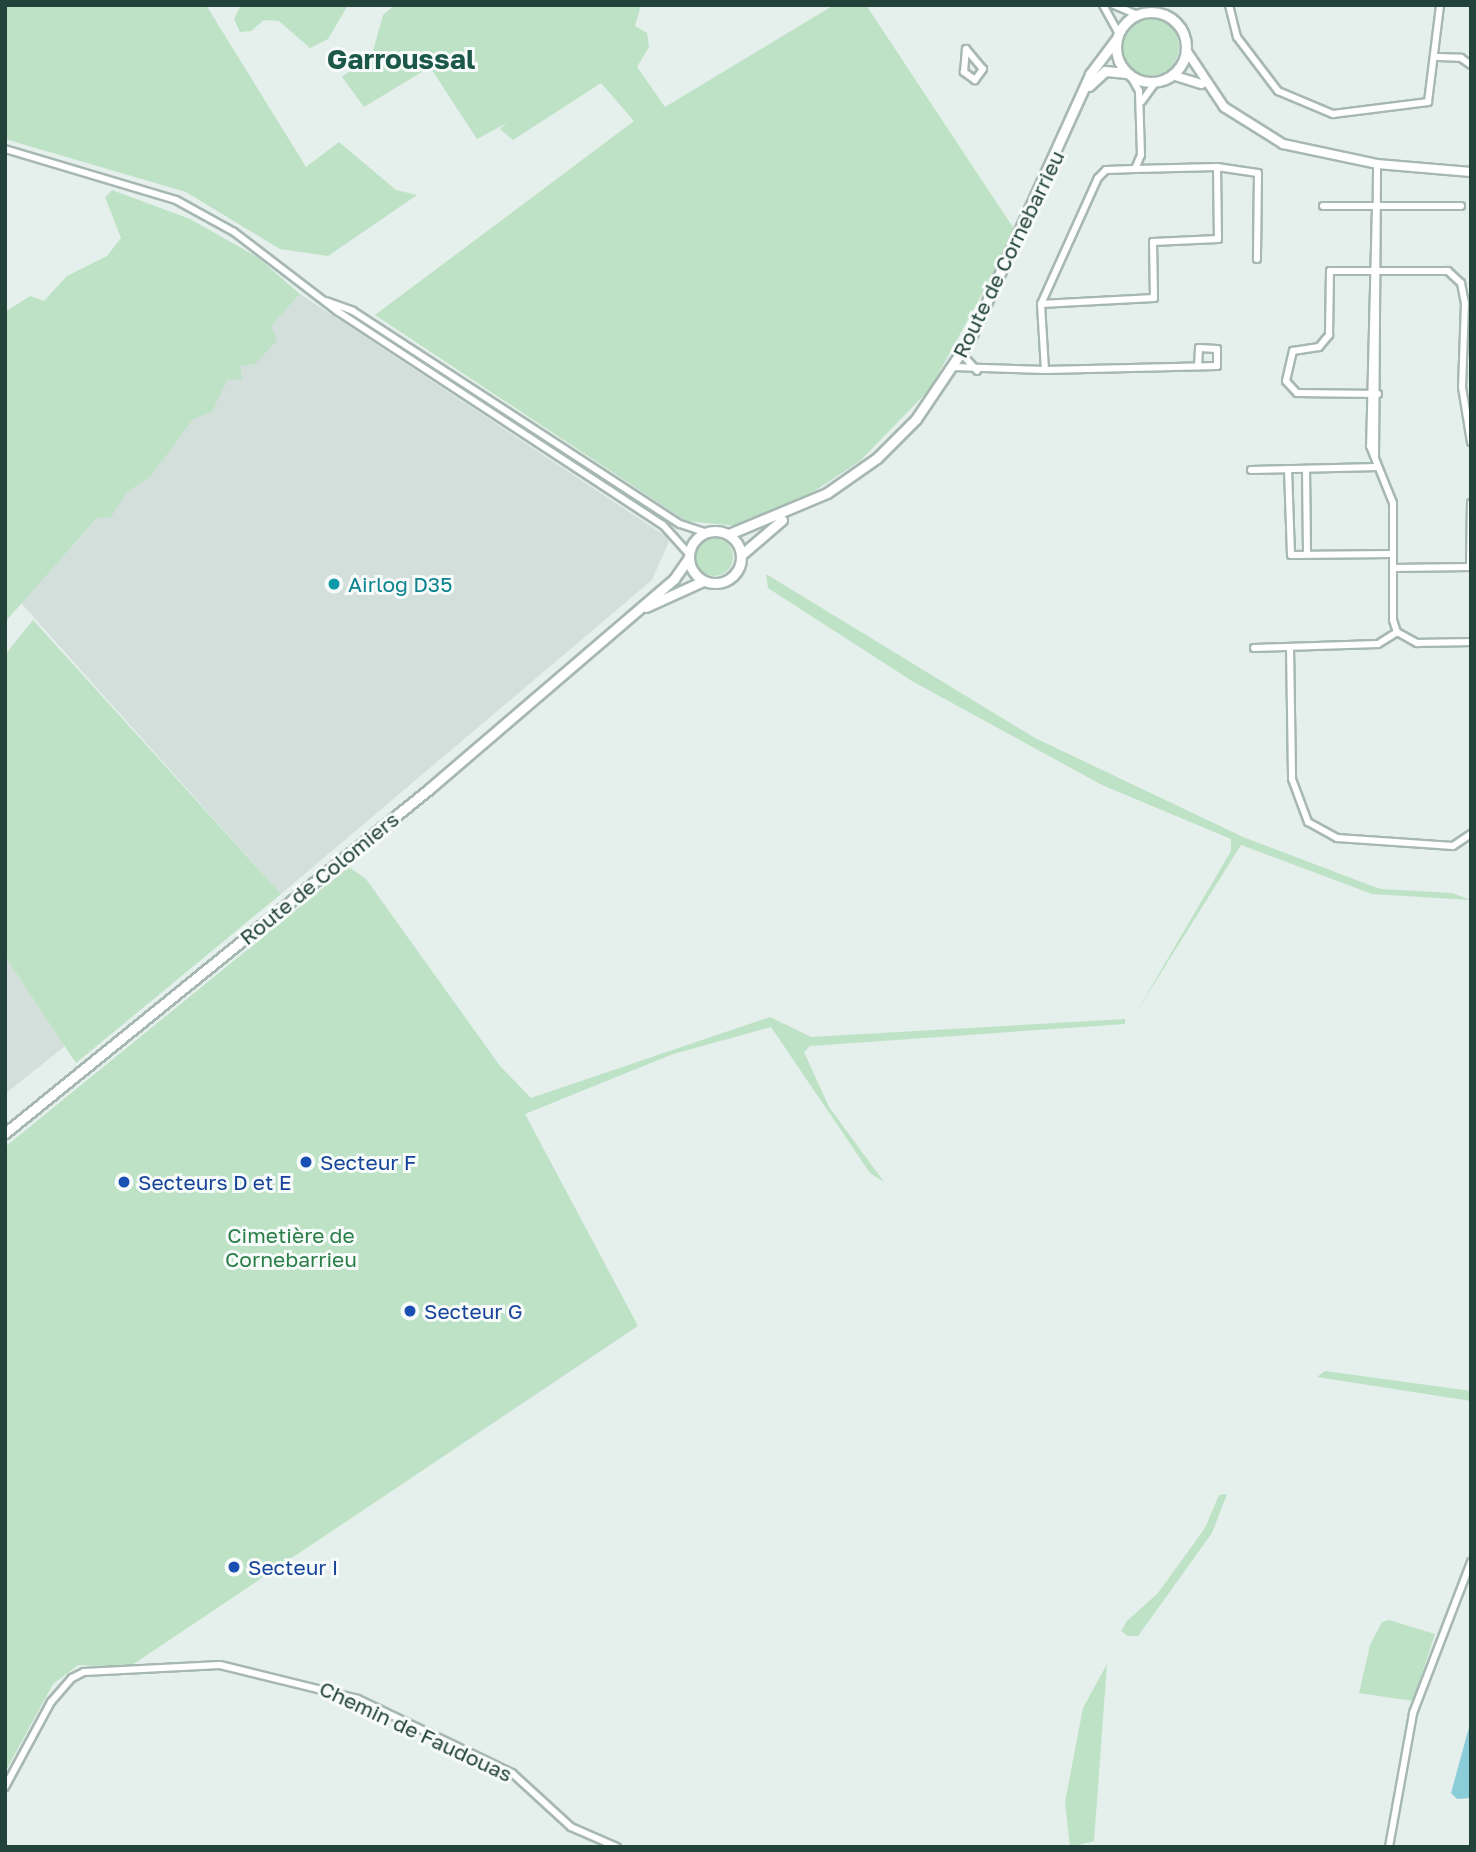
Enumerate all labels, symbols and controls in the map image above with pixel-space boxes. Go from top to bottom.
district label: Garroussal [327,42,475,76]
street label: Route de Cornebarrieu [947,146,1069,362]
place label: Airlog D35 [348,571,452,597]
marker: Airlog D35 [326,576,342,592]
street label: Route de Colomiers [234,806,404,950]
place label: Secteur F [320,1149,416,1175]
marker: Secteur F [298,1154,314,1170]
place label: Secteurs D et E [138,1169,292,1195]
marker: Secteurs D et E [116,1174,132,1190]
park label: Cimetière de Cornebarrieu [225,1222,357,1272]
place label: Secteur G [424,1298,523,1324]
marker: Secteur G [402,1303,418,1319]
place label: Secteur I [248,1554,338,1580]
marker: Secteur I [226,1559,242,1575]
street label: Chemin de Faudouas [316,1675,516,1787]

